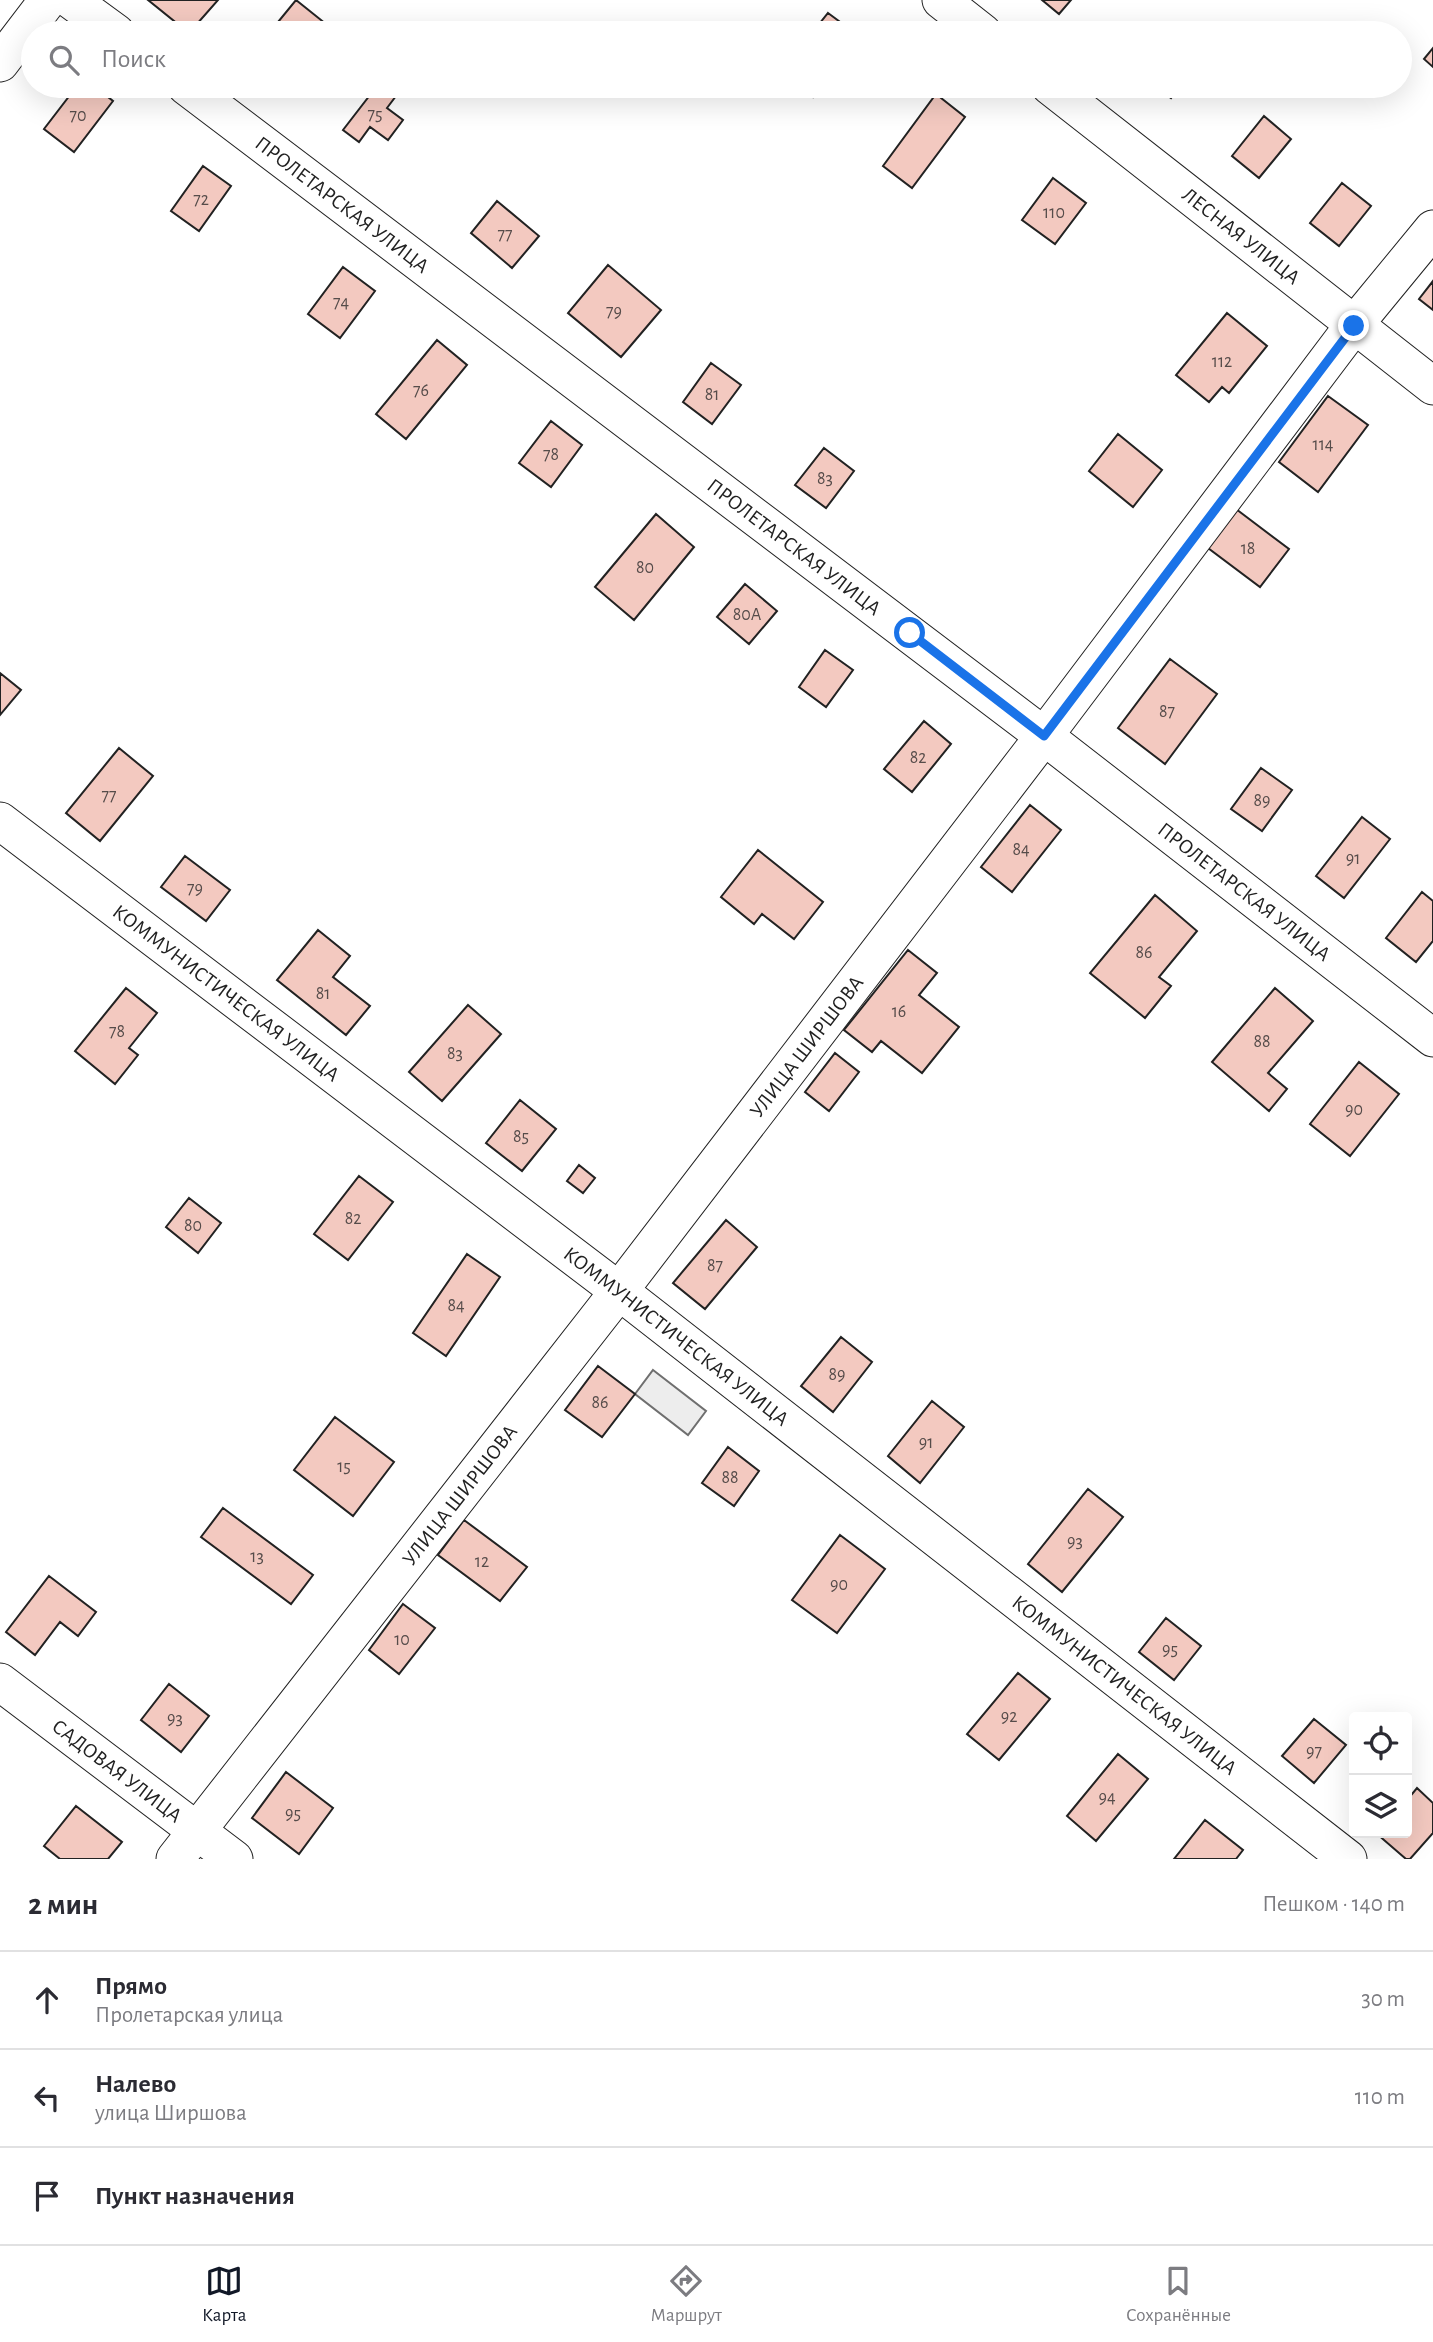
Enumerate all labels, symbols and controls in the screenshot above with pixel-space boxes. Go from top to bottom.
search box [21,21,1412,98]
icon: search [45,41,83,79]
text: Поиск [101,46,166,72]
house number: 75 [367,106,383,124]
house number: 70 [69,107,87,125]
street label: ПРОЛЕТАРСКАЯ УЛИЦА [251,132,433,277]
street label: ЛЕСНАЯ УЛИЦА [1178,184,1304,289]
house number: 72 [193,191,209,209]
house number: 110 [1043,204,1065,222]
house number: 77 [497,226,513,244]
house number: 74 [333,294,349,312]
house number: 79 [606,303,622,321]
route end [1338,310,1369,341]
house number: 112 [1212,353,1232,371]
house number: 76 [413,382,429,400]
house number: 81 [705,386,719,404]
house number: 114 [1312,436,1334,454]
house number: 78 [543,446,559,464]
house number: 83 [817,470,833,488]
street label: ПРОЛЕТАРСКАЯ УЛИЦА [703,475,885,619]
house number: 18 [1241,540,1255,558]
house number: 80 [636,559,654,577]
house number: 80А [733,606,762,624]
route start [894,617,925,648]
house number: 87 [1159,703,1175,721]
house number: 82 [910,749,926,767]
house number: 77 [101,787,117,805]
house number: 89 [1254,792,1271,810]
street label: ПРОЛЕТАРСКАЯ УЛИЦА [1154,819,1334,965]
house number: 84 [1012,841,1030,859]
house number: 91 [1346,850,1360,868]
house number: 79 [187,880,203,898]
street label: КОММУНИСТИЧЕСКАЯ УЛИЦА [109,901,343,1086]
house number: 86 [1136,944,1153,962]
street label: УЛИЦА ШИРШОВА [746,972,867,1121]
house number: 81 [316,985,330,1003]
house number: 16 [892,1003,906,1021]
house number: 78 [109,1023,125,1041]
house number: 88 [1253,1033,1271,1051]
house number: 83 [447,1045,463,1063]
house number: 90 [1345,1101,1363,1119]
house number: 85 [513,1128,529,1146]
house number: 82 [345,1210,361,1228]
house number: 80 [184,1217,202,1235]
street label: КОММУНИСТИЧЕСКАЯ УЛИЦА [559,1243,792,1430]
house number: 87 [707,1257,723,1275]
house number: 84 [447,1297,465,1315]
house number: 89 [829,1366,846,1384]
house number: 86 [592,1394,609,1412]
street label: УЛИЦА ШИРШОВА [399,1421,521,1570]
house number: 91 [919,1434,933,1452]
house number: 15 [337,1458,351,1476]
house number: 88 [721,1469,739,1487]
house number: 93 [1067,1533,1083,1551]
house number: 13 [250,1548,264,1566]
house number: 12 [475,1553,489,1571]
house number: 90 [830,1576,848,1594]
street label: КОММУНИСТИЧЕСКАЯ УЛИЦА [1008,1591,1240,1779]
house number: 10 [394,1631,410,1649]
house number: 95 [1162,1641,1178,1659]
house number: 92 [1001,1708,1017,1726]
house number: 93 [167,1710,183,1728]
map controls [1349,1712,1412,1838]
button: locate [1349,1712,1412,1775]
street label: САДОВАЯ УЛИЦА [48,1716,186,1827]
house number: 97 [1306,1743,1322,1761]
button: layers [1349,1775,1412,1838]
house number: 94 [1098,1789,1116,1807]
house number: 95 [285,1805,301,1823]
text: 2 мин [28,1890,98,1920]
text: Пешком · 140 m [1262,1893,1405,1916]
text: Прямо [95,1973,167,1999]
icon: ahead [28,1981,66,2019]
text: 30 m [1361,1988,1405,2011]
text: Пролетарская улица [95,2004,283,2027]
text: Налево [95,2071,176,2097]
icon: left [28,2079,66,2117]
text: 110 m [1355,2086,1405,2109]
text: улица Ширшова [95,2102,247,2125]
icon: arrive [28,2177,66,2215]
text: Пункт назначения [95,2183,295,2209]
tab: Карта [202,2262,247,2327]
tab: Маршрут [651,2262,722,2327]
tab: Сохранённые [1126,2262,1231,2327]

